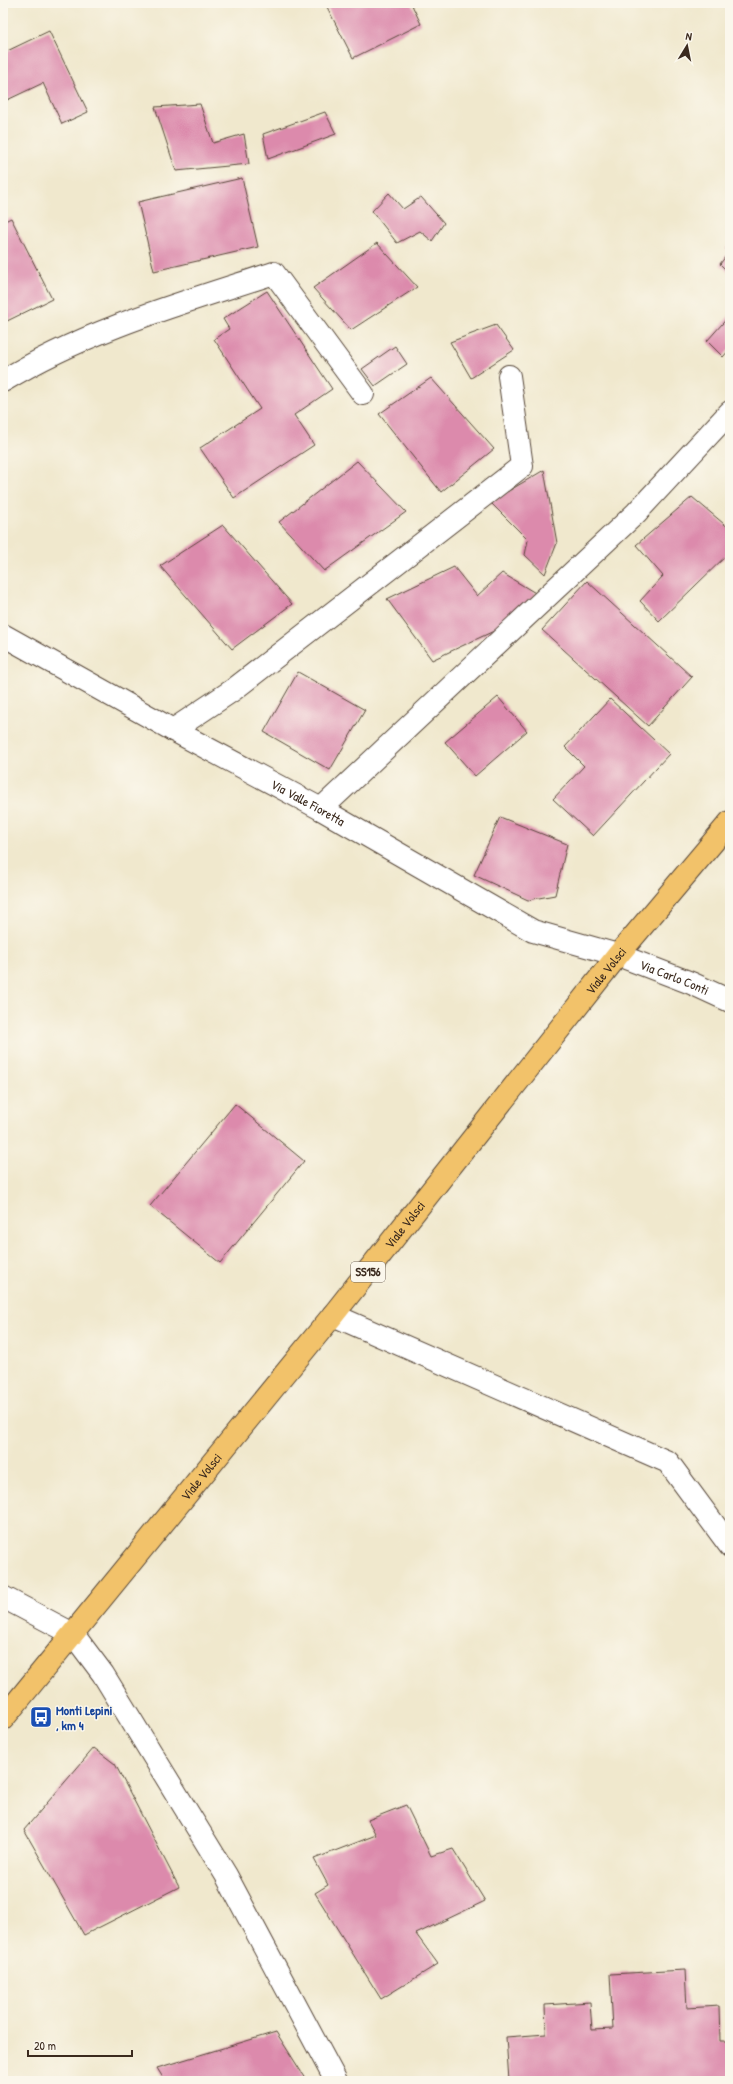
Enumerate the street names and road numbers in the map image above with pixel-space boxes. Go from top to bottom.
street label: Via Valle Fioretta [268,775,348,830]
street label: Viale Volsci [581,943,630,998]
street label: Via Carlo Conti [637,955,712,999]
street label: Viale Volsci [380,1197,429,1252]
road number: SS156 [351,1262,385,1282]
street label: Viale Volsci [176,1449,226,1504]

